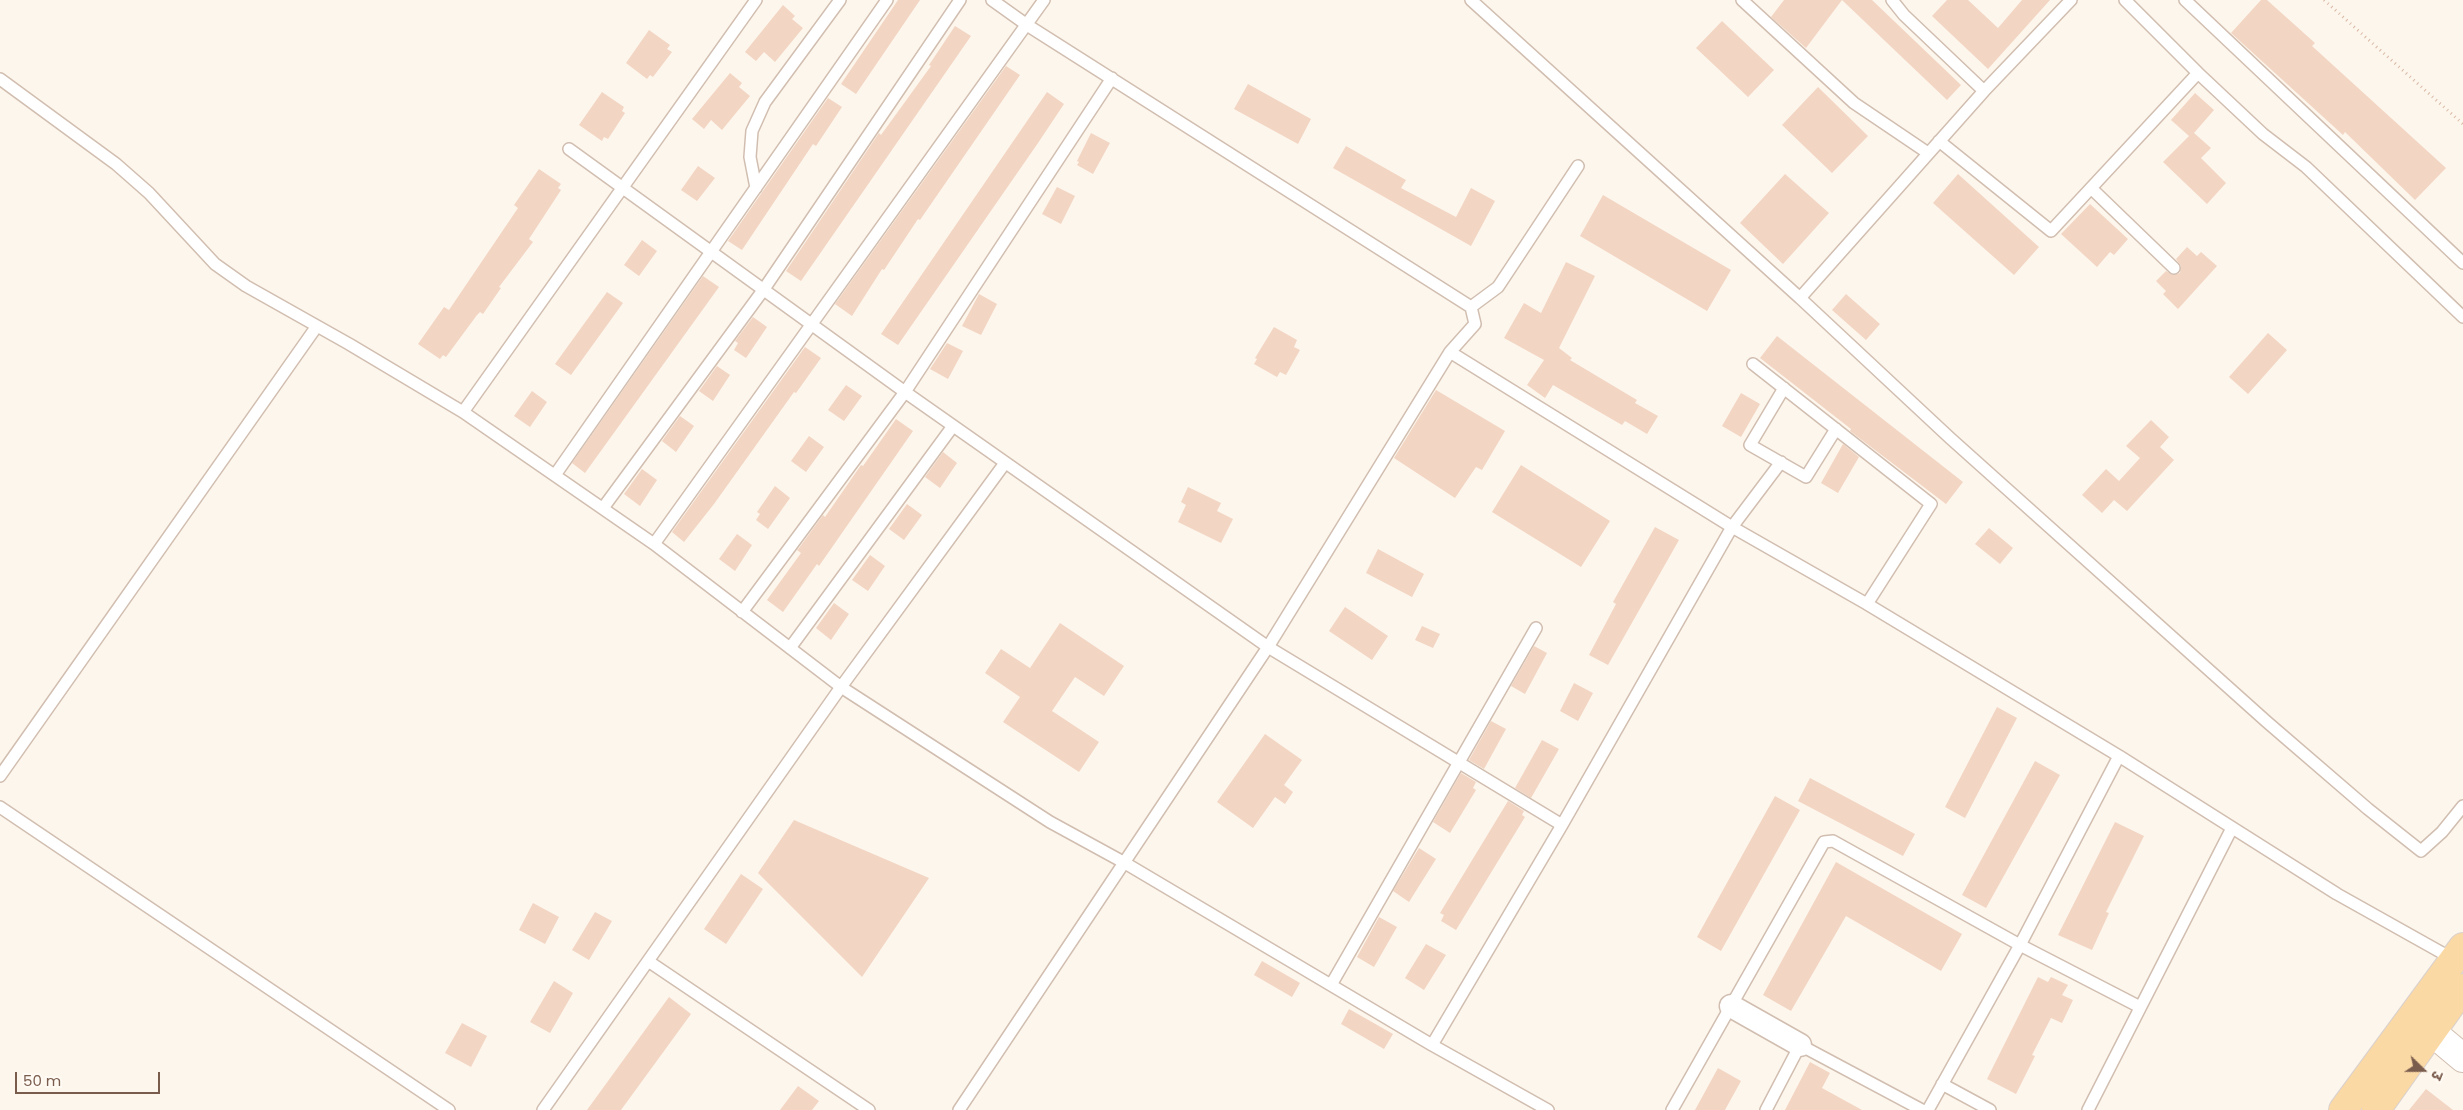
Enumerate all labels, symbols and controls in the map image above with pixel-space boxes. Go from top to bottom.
north arrow [2398,1045,2448,1095]
scale bar [18,1062,162,1094]
text: उ [2426,1068,2448,1083]
text: 50 m [23,1070,61,1091]

